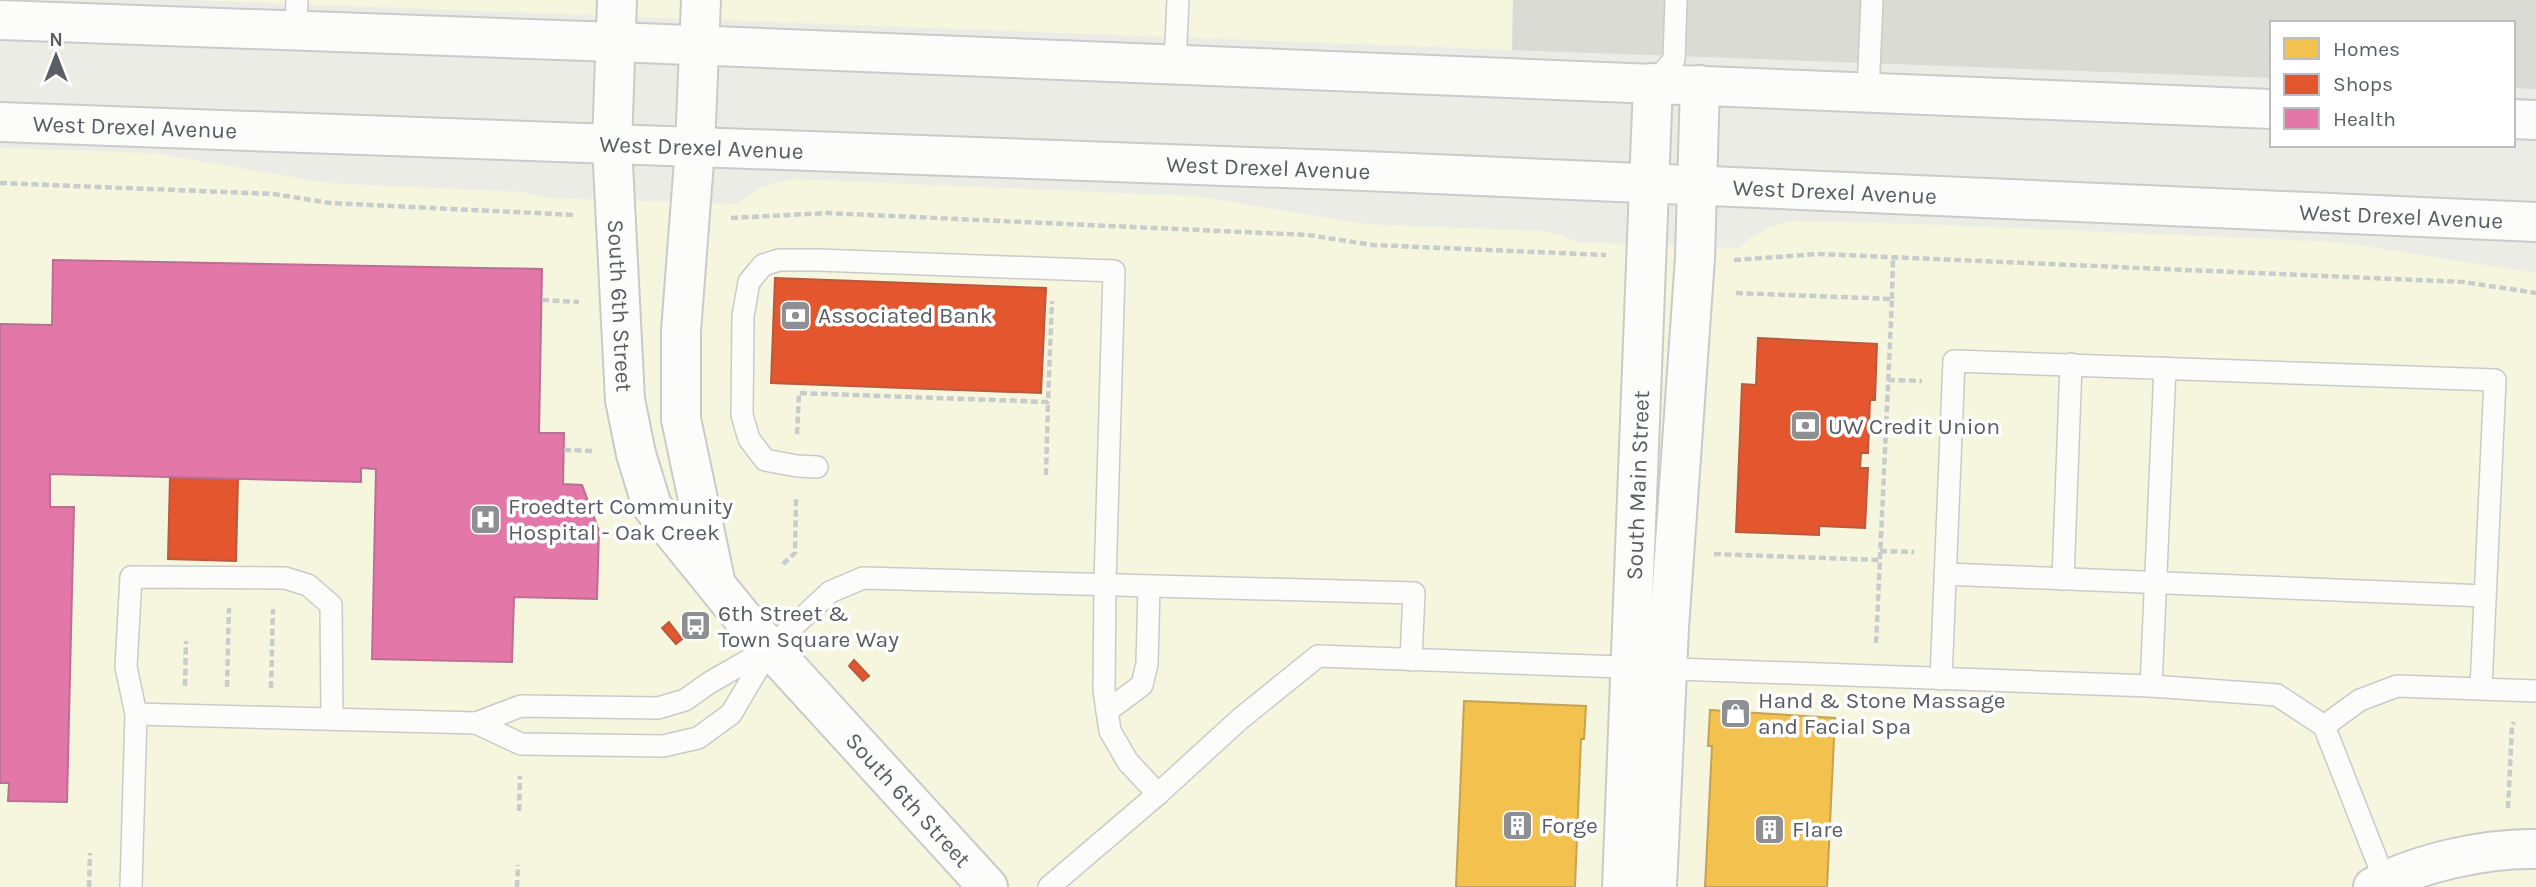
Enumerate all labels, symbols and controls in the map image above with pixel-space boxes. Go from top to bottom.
north arrow [21,21,91,91]
legend [2270,21,2515,147]
text: N [49,29,63,51]
text: Homes [2333,37,2400,61]
text: Shops [2333,72,2393,96]
text: Health [2333,107,2396,131]
street label: West Drexel Avenue [32,110,238,145]
street label: West Drexel Avenue [599,131,804,165]
street label: West Drexel Avenue [1166,151,1371,185]
street label: West Drexel Avenue [1732,174,1937,210]
street label: West Drexel Avenue [2298,199,2504,235]
street label: South 6th Street [602,219,638,393]
bank icon: Associated Bank [778,298,812,332]
place label: Associated Bank [818,302,993,329]
street label: South Main Street [1621,390,1655,581]
bank icon: UW Credit Union [1788,409,1822,443]
place label: UW Credit Union [1828,413,2000,440]
place label: Froedtert Community Hospital - Oak Creek [508,493,733,546]
hospital icon: Froedtert Community Hospital - Oak Creek [468,502,502,536]
place label: 6th Street & Town Square Way [718,600,899,653]
bus stop icon: 6th Street & Town Square Way [678,609,712,643]
place label: Hand & Stone Massage and Facial Spa [1758,687,2006,740]
shop icon: Hand & Stone Massage and Facial Spa [1718,696,1752,730]
street label: South 6th Street [840,727,976,873]
building icon: Forge [1501,808,1535,842]
place label: Forge [1541,812,1598,839]
building icon: Flare [1752,812,1786,846]
place label: Flare [1792,816,1843,843]

